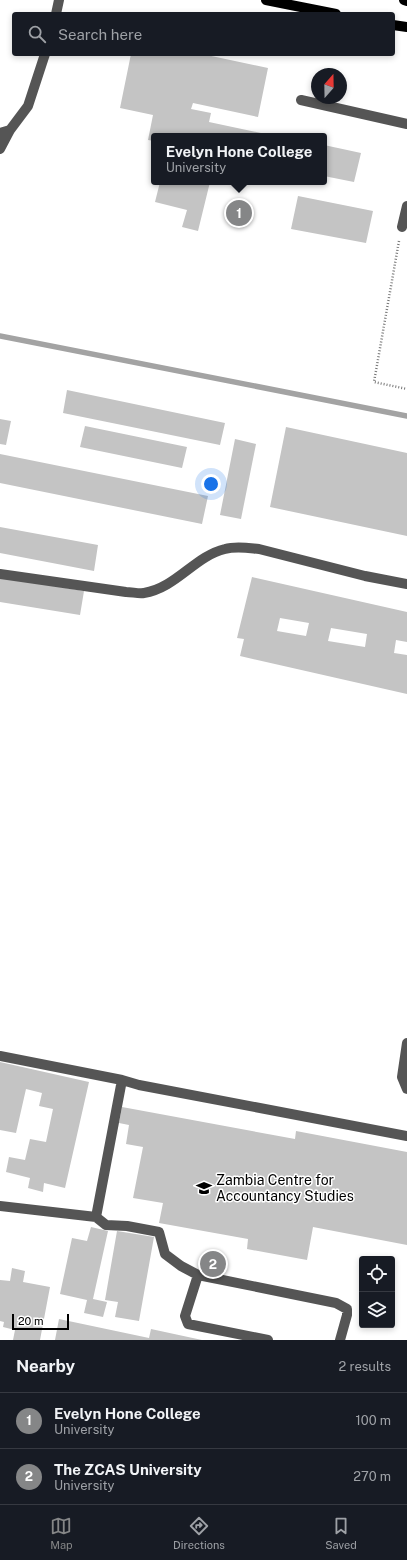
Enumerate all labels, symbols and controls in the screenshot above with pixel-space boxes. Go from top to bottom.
search box [12,12,395,56]
icon: search [26,23,48,45]
text: Search here [58,26,142,43]
north arrow [311,68,347,104]
popup [151,133,327,185]
text: Evelyn Hone College [166,143,312,160]
text: University [166,160,226,175]
pin: 1 [226,198,252,228]
your location [201,474,221,494]
place label: Zambia Centre for Accountancy Studies [216,1172,354,1204]
school or university icon: Zambia Centre for Accountancy Studies [195,1179,213,1197]
pin: 2 [200,1249,226,1279]
map controls [359,1256,395,1328]
button: locate [359,1256,395,1292]
button: layers [359,1292,395,1328]
scale bar [12,1312,69,1331]
text: 20 m [18,1315,43,1327]
text: Nearby [16,1356,75,1376]
text: 2 results [339,1359,391,1374]
text: Evelyn Hone College [54,1405,201,1422]
text: 1 [26,1413,32,1428]
text: 100 m [355,1413,391,1428]
text: University [54,1422,114,1437]
text: The ZCAS University [54,1461,202,1478]
text: 2 [25,1469,33,1484]
text: 270 m [353,1469,391,1484]
text: University [54,1478,114,1493]
tab: Map [50,1515,73,1551]
tab: Directions [173,1515,225,1551]
tab: Saved [325,1515,357,1551]

